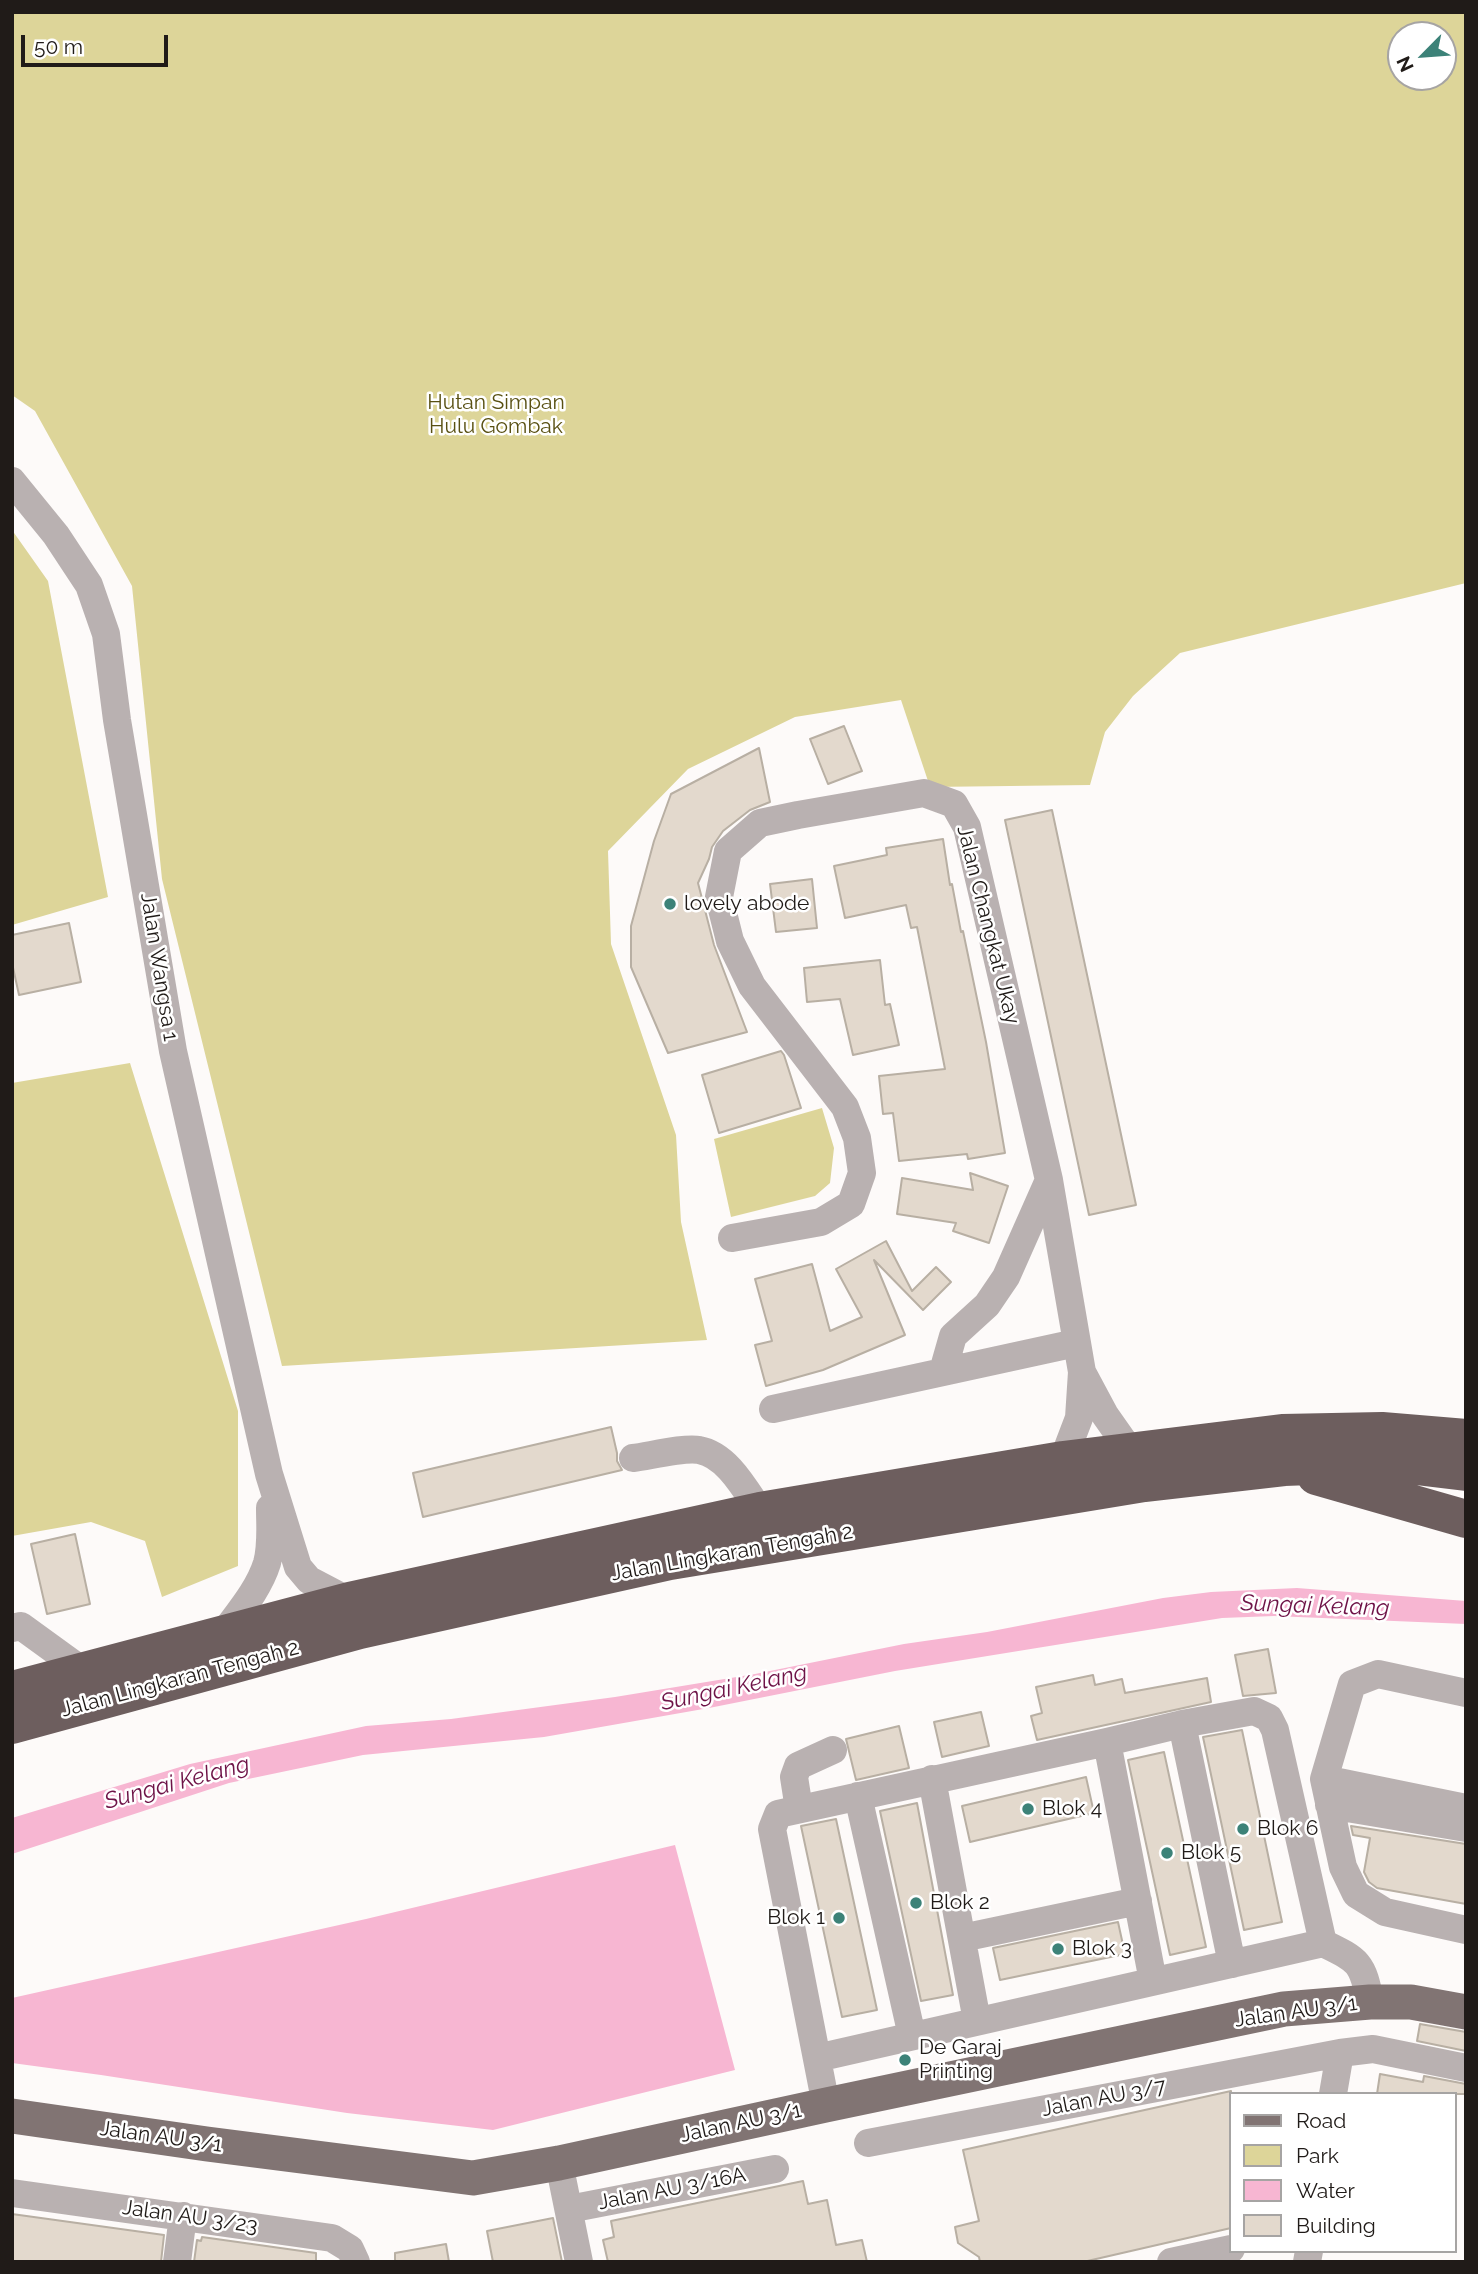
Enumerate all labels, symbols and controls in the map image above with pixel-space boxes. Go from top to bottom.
scale bar [24,21,172,65]
north arrow [1387,21,1457,91]
text: 50 m [34,34,83,59]
text: N [1392,53,1418,75]
park label: Hutan Simpan Hulu Gombak [427,390,565,440]
street label: Jalan Changkat Ukay [951,823,1025,1027]
street label: Jalan Wangsa 1 [135,891,183,1043]
place label: lovely abode [684,891,809,917]
marker: lovely abode [662,896,678,912]
street label: Jalan Lingkaran Tengah 2 [609,1519,855,1587]
water label: Sungai Kelang [1240,1590,1390,1622]
street label: Jalan Lingkaran Tengah 2 [58,1635,302,1723]
water label: Sungai Kelang [658,1659,810,1717]
water label: Sungai Kelang [101,1750,253,1816]
place label: Blok 4 [1042,1796,1102,1822]
marker: Blok 4 [1020,1801,1036,1817]
place label: Blok 6 [1257,1816,1318,1842]
marker: Blok 6 [1235,1821,1251,1837]
place label: Blok 5 [1181,1840,1241,1866]
marker: Blok 5 [1159,1845,1175,1861]
place label: Blok 2 [930,1890,990,1916]
marker: Blok 2 [908,1895,924,1911]
place label: Blok 1 [767,1905,825,1931]
marker: Blok 1 [831,1910,847,1926]
place label: Blok 3 [1072,1936,1132,1962]
marker: Blok 3 [1050,1941,1066,1957]
street label: Jalan AU 3/1 [1233,1991,1359,2033]
place label: De Garaj Printing [919,2035,1002,2085]
marker: De Garaj Printing [897,2052,913,2068]
street label: Jalan AU 3/7 [1040,2074,1168,2122]
legend [1230,2092,1457,2253]
street label: Jalan AU 3/1 [678,2098,804,2148]
text: Road [1296,2108,1346,2133]
street label: Jalan AU 3/1 [98,2116,224,2158]
text: Park [1296,2143,1339,2168]
street label: Jalan AU 3/16A [596,2162,748,2216]
text: Water [1296,2178,1355,2203]
street label: Jalan AU 3/23 [121,2195,259,2239]
text: Building [1296,2213,1376,2238]

